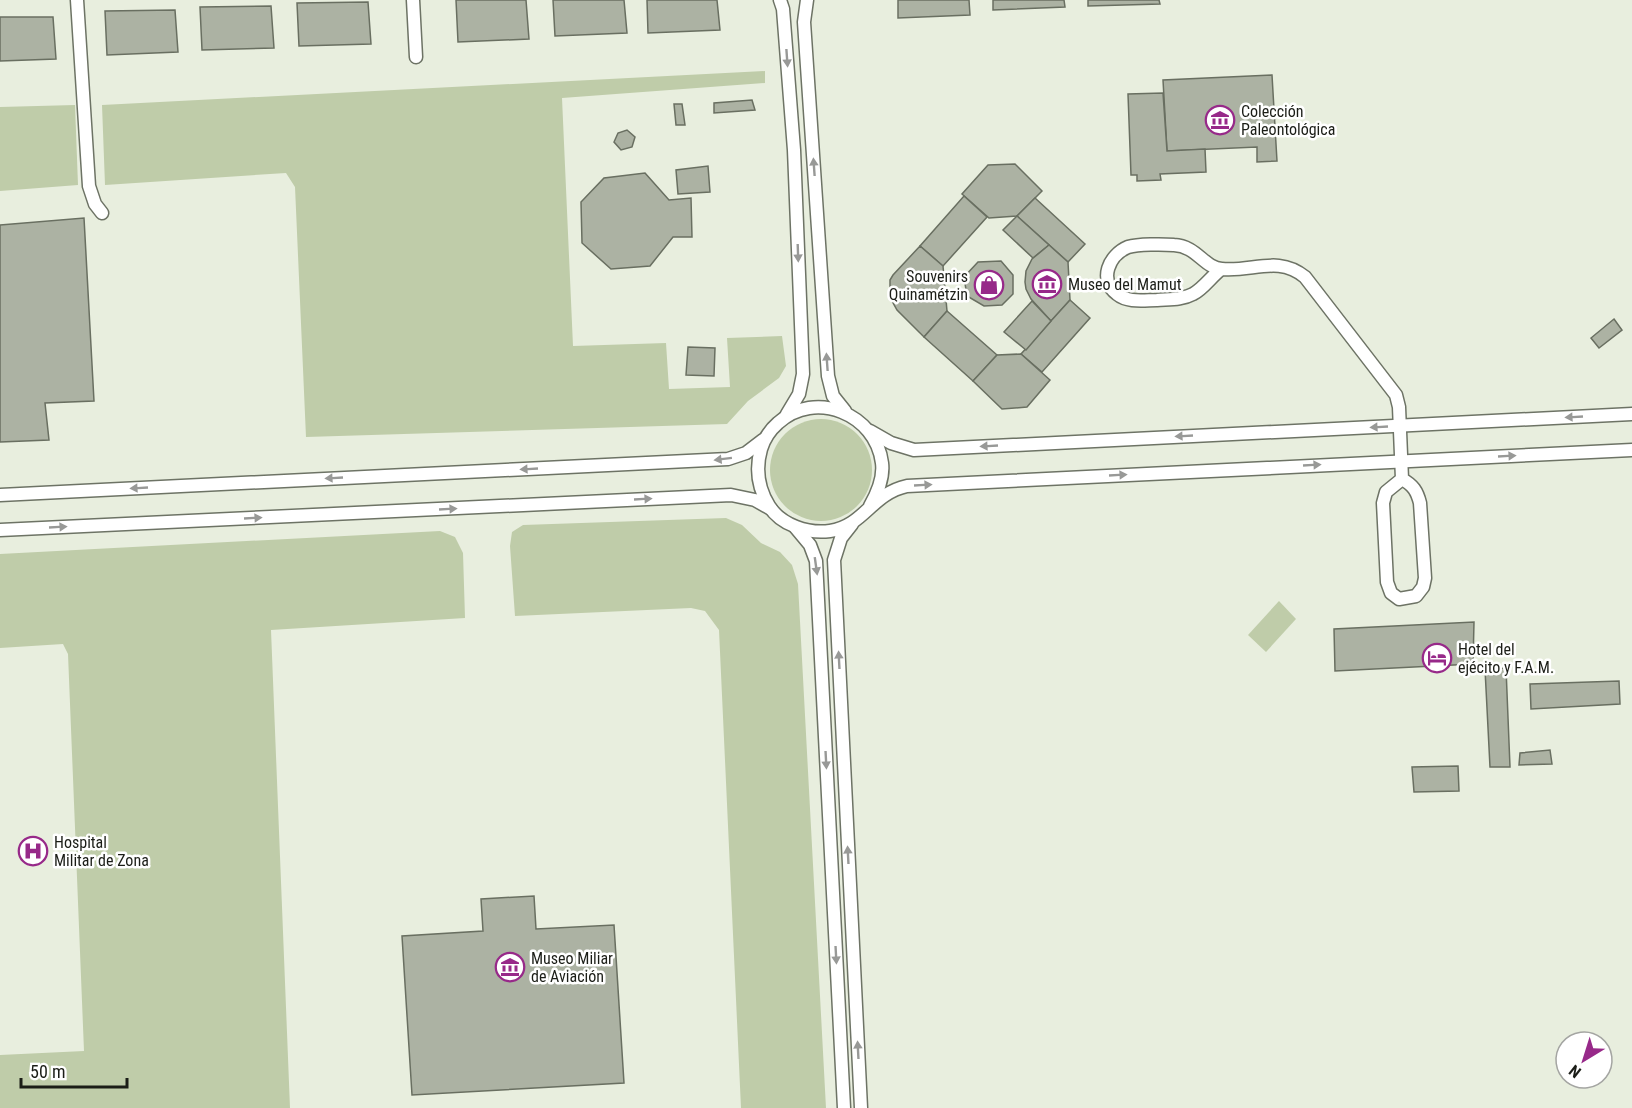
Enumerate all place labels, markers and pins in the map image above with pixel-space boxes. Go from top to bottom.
place label: Colección Paleontológica [1241,102,1335,139]
museum icon: Colección Paleontológica [1204,104,1236,136]
place label: Souvenirs Quinamétzin [889,267,968,304]
museum icon: Museo del Mamut [1031,268,1063,300]
shop icon: Souvenirs Quinamétzin [973,269,1005,301]
place label: Museo del Mamut [1068,275,1182,294]
place label: Hotel del ejécito y F.A.M. [1458,640,1554,677]
hotel icon: Hotel del ejécito y F.A.M. [1421,642,1453,674]
place label: Hospital Militar de Zona [54,833,149,870]
hospital icon: Hospital Militar de Zona [17,835,49,867]
place label: Museo Miliar de Aviación [531,949,613,986]
museum icon: Museo Miliar de Aviación [494,951,526,983]

